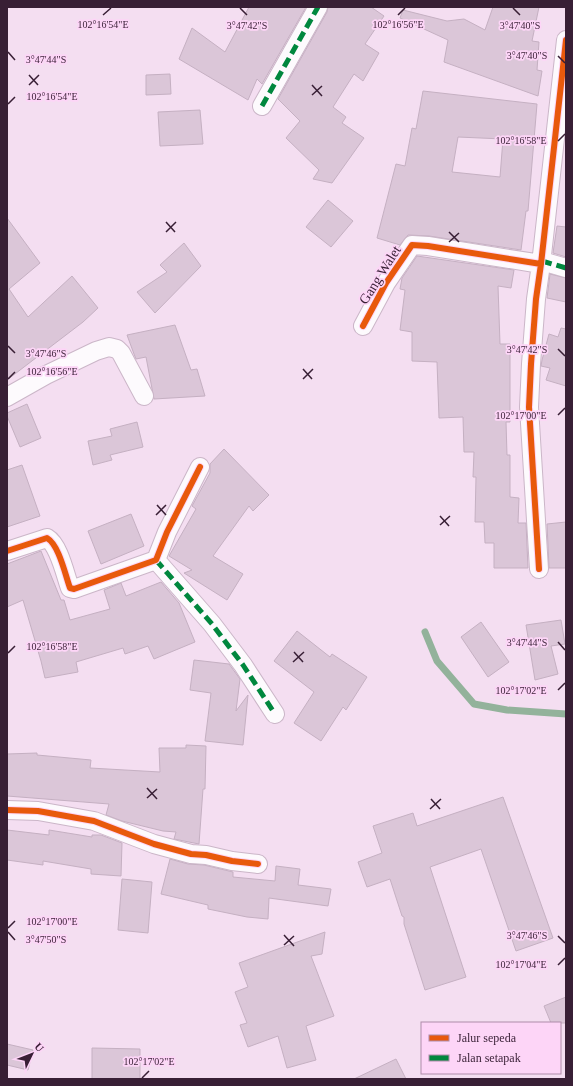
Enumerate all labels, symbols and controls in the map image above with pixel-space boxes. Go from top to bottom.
text: 102°16'54"E [78,19,129,30]
text: 102°16'56"E [373,19,424,30]
text: 3°47'42"S [227,20,267,31]
text: 3°47'40"S [500,20,540,31]
text: 3°47'40"S [507,50,547,61]
text: 3°47'44"S [26,54,66,65]
text: 102°16'54"E [27,91,78,102]
text: 102°16'58"E [496,135,547,146]
street label: Gang Walet [356,243,404,307]
text: 3°47'42"S [507,344,547,355]
text: 3°47'46"S [26,348,66,359]
text: 102°16'56"E [27,366,78,377]
text: 102°17'00"E [496,410,547,421]
text: 3°47'44"S [507,637,547,648]
text: 102°16'58"E [27,641,78,652]
text: 102°17'02"E [496,685,547,696]
text: 102°17'00"E [27,916,78,927]
text: 3°47'46"S [507,930,547,941]
text: 3°47'50"S [26,934,66,945]
text: 102°17'04"E [496,959,547,970]
legend [421,1022,561,1074]
text: Jalur sepeda [457,1031,517,1045]
north arrow [12,1034,52,1074]
text: U [32,1040,46,1054]
text: Jalan setapak [457,1051,521,1065]
text: 102°17'02"E [124,1056,175,1067]

